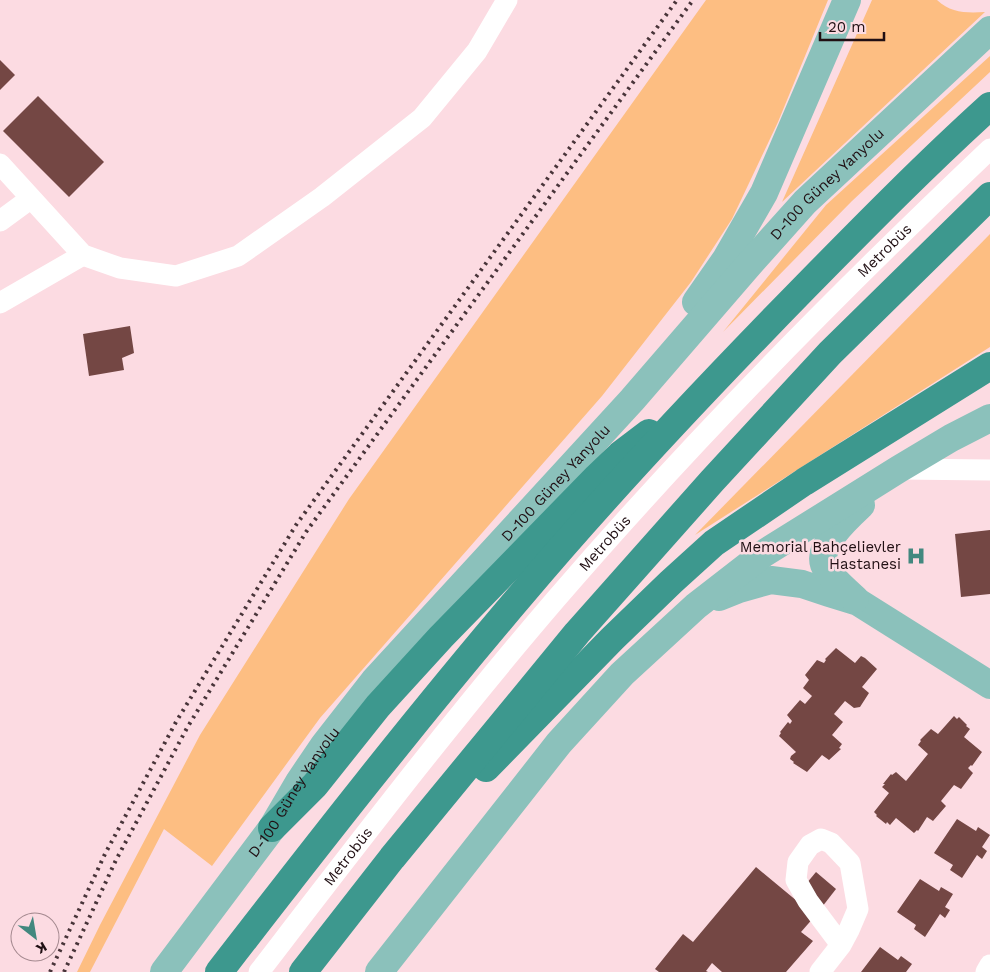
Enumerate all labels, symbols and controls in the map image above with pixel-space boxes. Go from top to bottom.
scale bar [820,10,884,42]
text: 20 m [828,18,866,36]
street label: D-100 Güney Yanyolu [766,124,888,244]
street label: Metrobüs [854,220,916,281]
street label: D-100 Güney Yanyolu [498,421,614,545]
street label: Metrobüs [575,511,635,575]
place label: Memorial Bahçelievler Hastanesi [740,538,901,573]
hospital icon: Memorial Bahçelievler Hastanesi [905,545,927,567]
street label: D-100 Güney Yanyolu [244,723,344,861]
street label: Metrobüs [320,824,376,889]
north arrow [10,912,60,962]
text: K [33,939,50,958]

